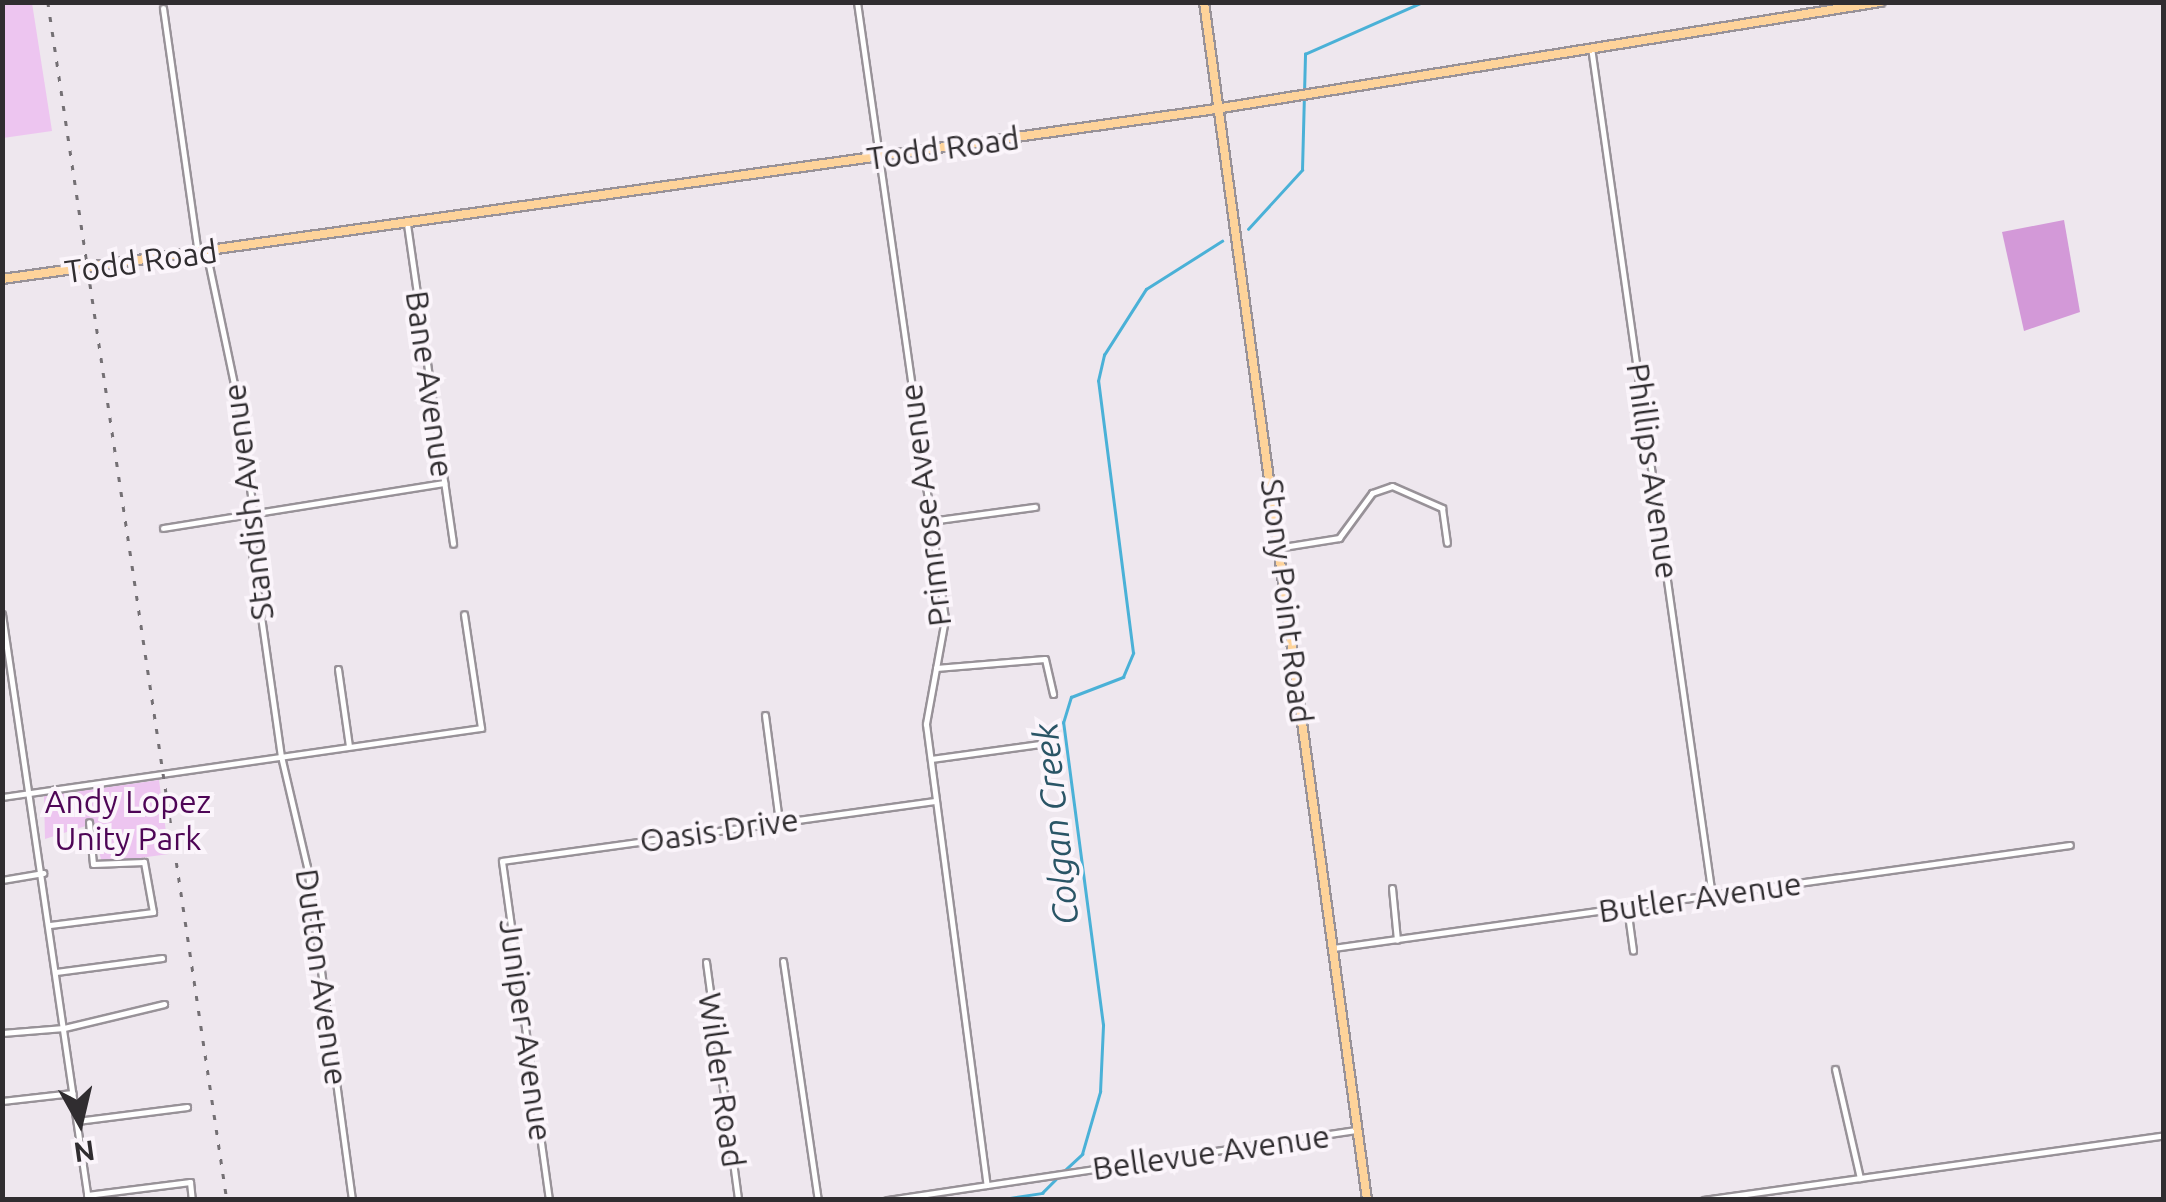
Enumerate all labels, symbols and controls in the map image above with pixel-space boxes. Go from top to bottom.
street label: Todd Road [864,118,1022,178]
street label: Todd Road [62,231,220,291]
street label: Bane Avenue [398,288,462,480]
street label: Phillips Avenue [1619,361,1687,581]
street label: Primrose Avenue [891,381,959,629]
street label: Standish Avenue [214,382,282,622]
street label: Stony Point Road [1253,477,1321,725]
water label: Colgan Creek [1023,721,1087,927]
park label: Andy Lopez Unity Park [45,783,211,858]
street label: Oasis Drive [637,800,801,860]
street label: Butler Avenue [1596,864,1804,930]
street label: Dutton Avenue [288,866,356,1088]
street label: Juniper Avenue [491,917,561,1143]
street label: Wilder Road [691,990,753,1170]
north arrow [30,1072,130,1172]
street label: Bellevue Avenue [1090,1116,1332,1188]
text: N [72,1135,97,1169]

